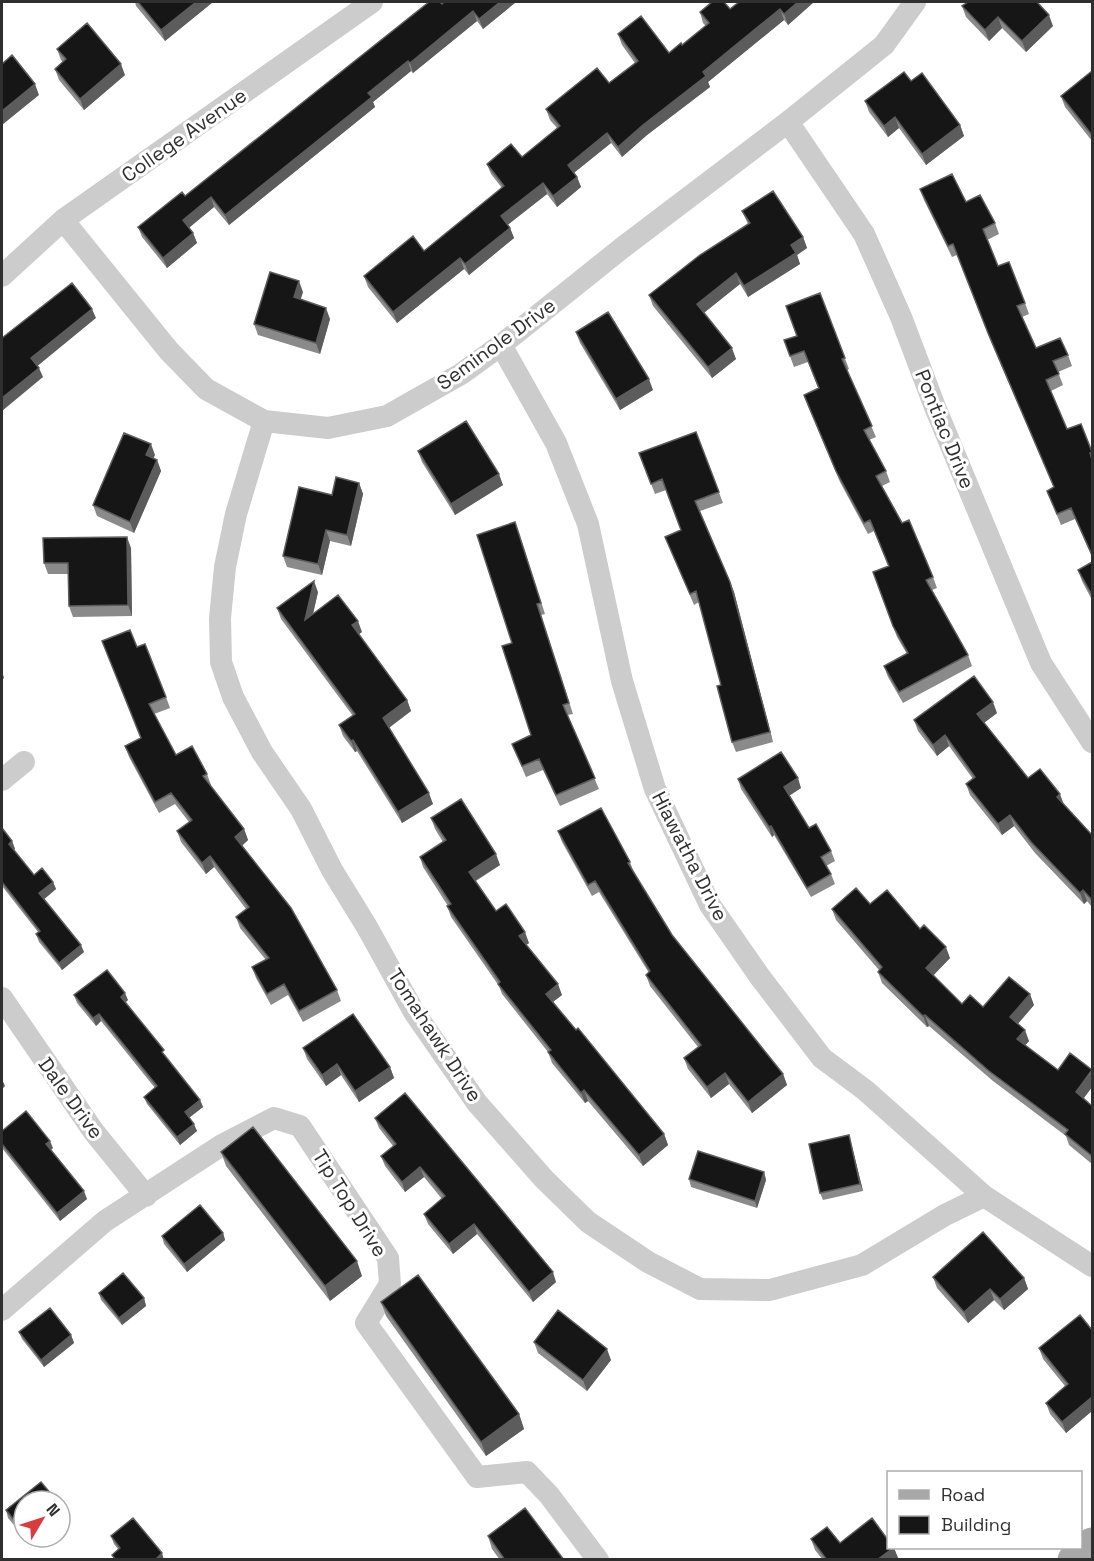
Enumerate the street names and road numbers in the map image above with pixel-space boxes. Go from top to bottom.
street label: College Avenue [116,82,252,188]
street label: Seminole Drive [431,292,561,396]
street label: Pontiac Drive [909,366,981,492]
street label: Hiawatha Drive [646,787,734,925]
street label: Tomahawk Drive [382,963,488,1107]
street label: Dale Drive [33,1052,109,1144]
street label: Tip Top Drive [307,1144,393,1262]

